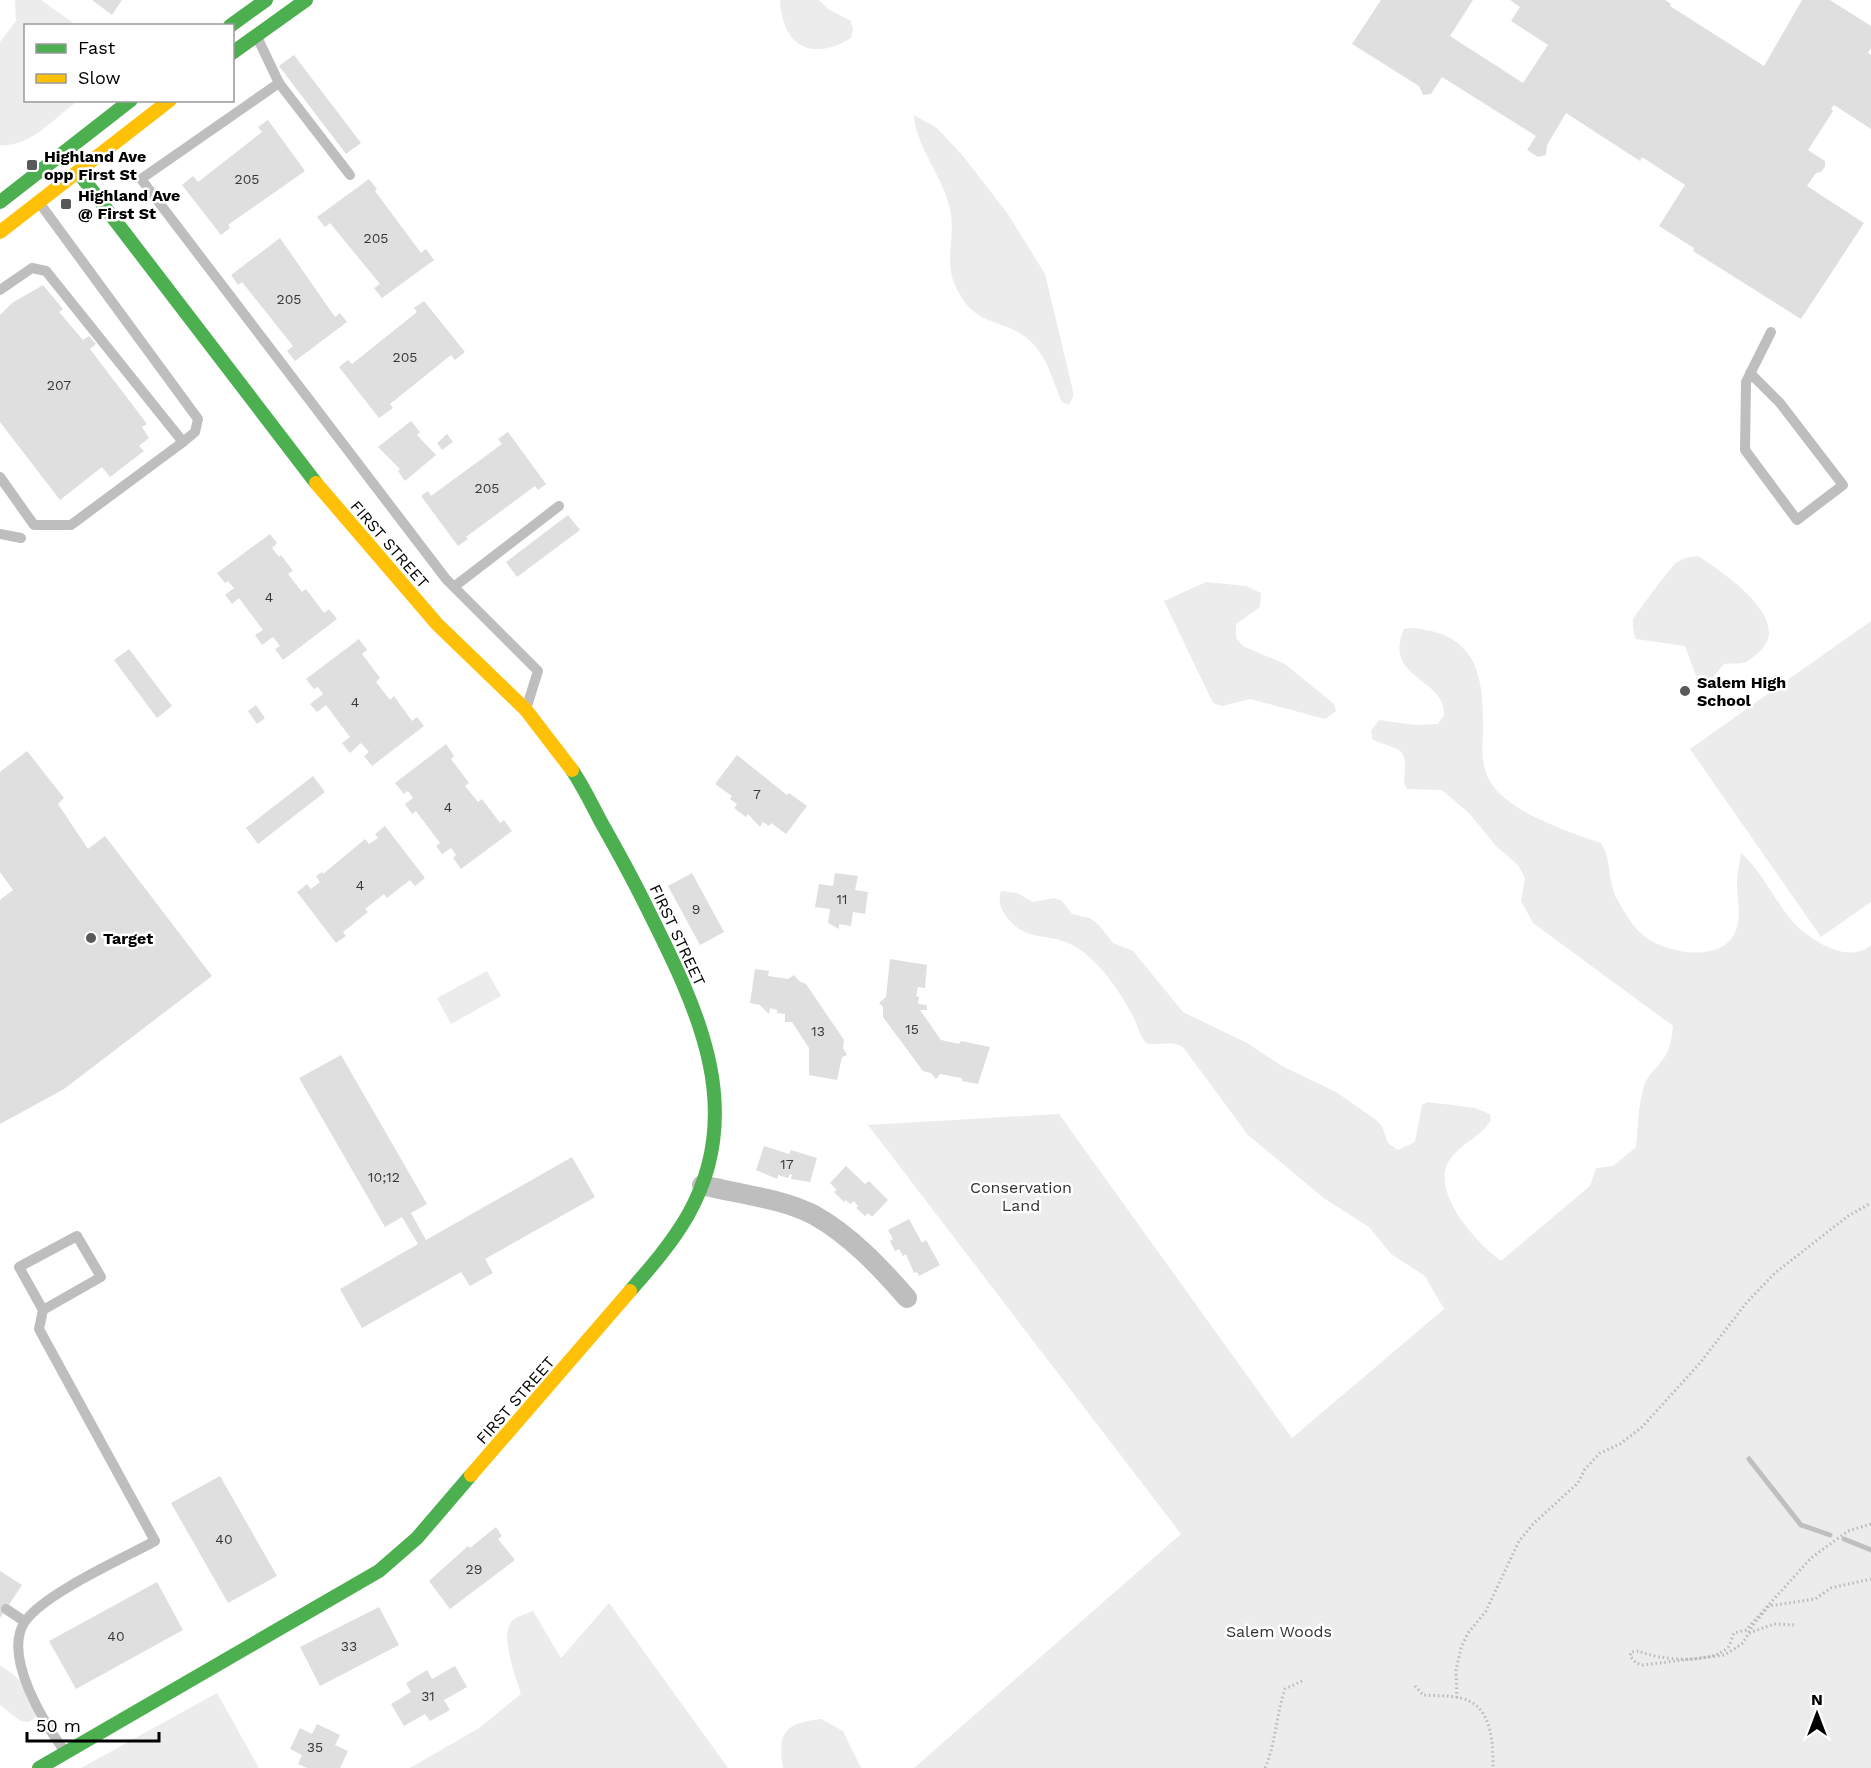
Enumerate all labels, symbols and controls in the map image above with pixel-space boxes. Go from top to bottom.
legend [24,24,234,102]
text: Fast [78,37,116,58]
text: Slow [78,67,121,88]
place label: Highland Ave opp First St [44,147,146,184]
marker: Highland Ave opp First St [25,158,39,172]
house number: 205 [234,171,260,187]
place label: Highland Ave @ First St [78,186,180,223]
marker: Highland Ave @ First St [59,197,73,211]
house number: 205 [363,230,389,246]
house number: 205 [276,291,302,307]
house number: 205 [392,349,418,365]
house number: 207 [47,377,71,393]
house number: 205 [474,480,500,496]
street label: FIRST STREET [346,497,433,592]
house number: 4 [265,589,273,605]
place label: Salem High School [1697,673,1786,710]
marker: Salem High School [1678,684,1692,698]
house number: 4 [351,694,359,710]
house number: 7 [753,786,761,802]
house number: 4 [444,799,452,815]
house number: 4 [356,877,364,893]
street label: FIRST STREET [646,881,709,989]
house number: 11 [837,891,847,907]
house number: 9 [692,901,700,917]
place label: Target [103,929,153,948]
marker: Target [84,931,98,945]
house number: 15 [905,1021,919,1037]
house number: 13 [811,1023,825,1039]
house number: 17 [780,1156,794,1172]
house number: 10;12 [368,1169,400,1185]
park label: Conservation Land [970,1178,1072,1215]
street label: FIRST STREET [472,1352,559,1448]
house number: 40 [215,1531,233,1547]
house number: 29 [466,1561,482,1577]
park label: Salem Woods [1226,1622,1332,1641]
house number: 40 [107,1628,125,1644]
house number: 33 [341,1638,357,1654]
north arrow [1787,1684,1847,1744]
house number: 31 [421,1688,435,1704]
text: N [1811,1690,1823,1709]
scale bar [27,1705,159,1743]
text: 50 m [36,1715,81,1736]
house number: 35 [307,1739,323,1755]

